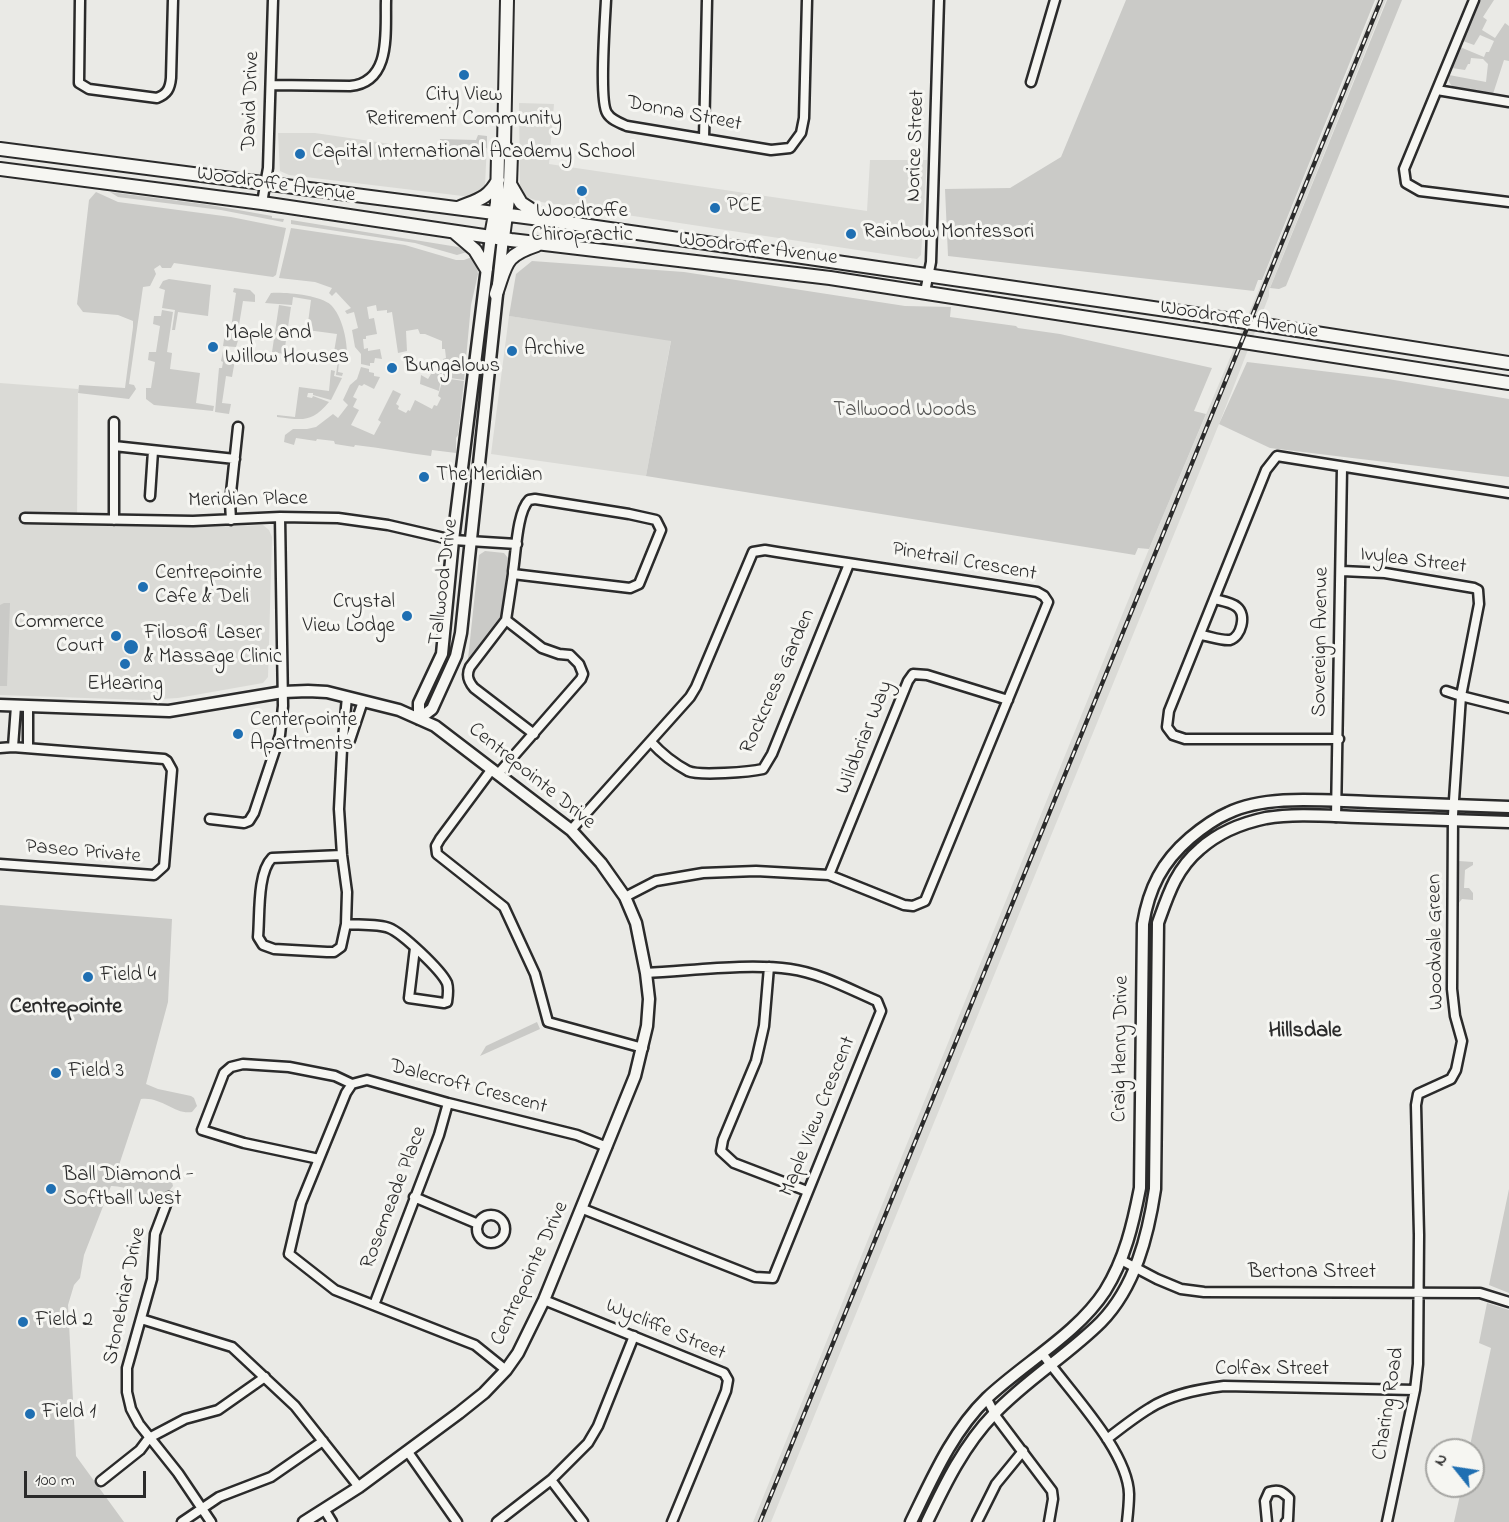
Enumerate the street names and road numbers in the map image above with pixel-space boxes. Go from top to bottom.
street label: David Drive [238,51,266,151]
street label: Norice Street [902,89,932,203]
street label: Donna Street [624,92,744,138]
street label: Woodroffe Avenue [195,162,357,210]
street label: Woodroffe Avenue [677,228,839,272]
street label: Woodroffe Avenue [1158,296,1320,346]
street label: Meridian Place [188,487,308,515]
street label: Tallwood Drive [425,518,465,646]
street label: Pinetrail Crescent [890,538,1038,588]
street label: Ivylea Street [1358,543,1468,581]
street label: Sovereign Avenue [1308,567,1336,717]
street label: Rockcress Garden [736,606,822,758]
street label: Wildbriar Way [832,678,900,798]
street label: Centrepointe Drive [462,718,600,836]
street label: Paseo Private [24,835,142,871]
street label: Woodvale Green [1423,874,1451,1010]
street label: Craig Henry Drive [1108,975,1136,1123]
street label: Maple View Crescent [775,1033,863,1201]
street label: Dalecroft Crescent [387,1055,549,1121]
street label: Rosemeade Place [356,1123,434,1273]
street label: Centrepointe Drive [487,1198,575,1350]
street label: Stonebriar Drive [99,1225,153,1367]
street label: Bertona Street [1248,1261,1376,1287]
street label: Wycliffe Street [601,1294,729,1368]
street label: Charing Road [1369,1346,1411,1462]
street label: Colfax Street [1215,1358,1329,1384]

